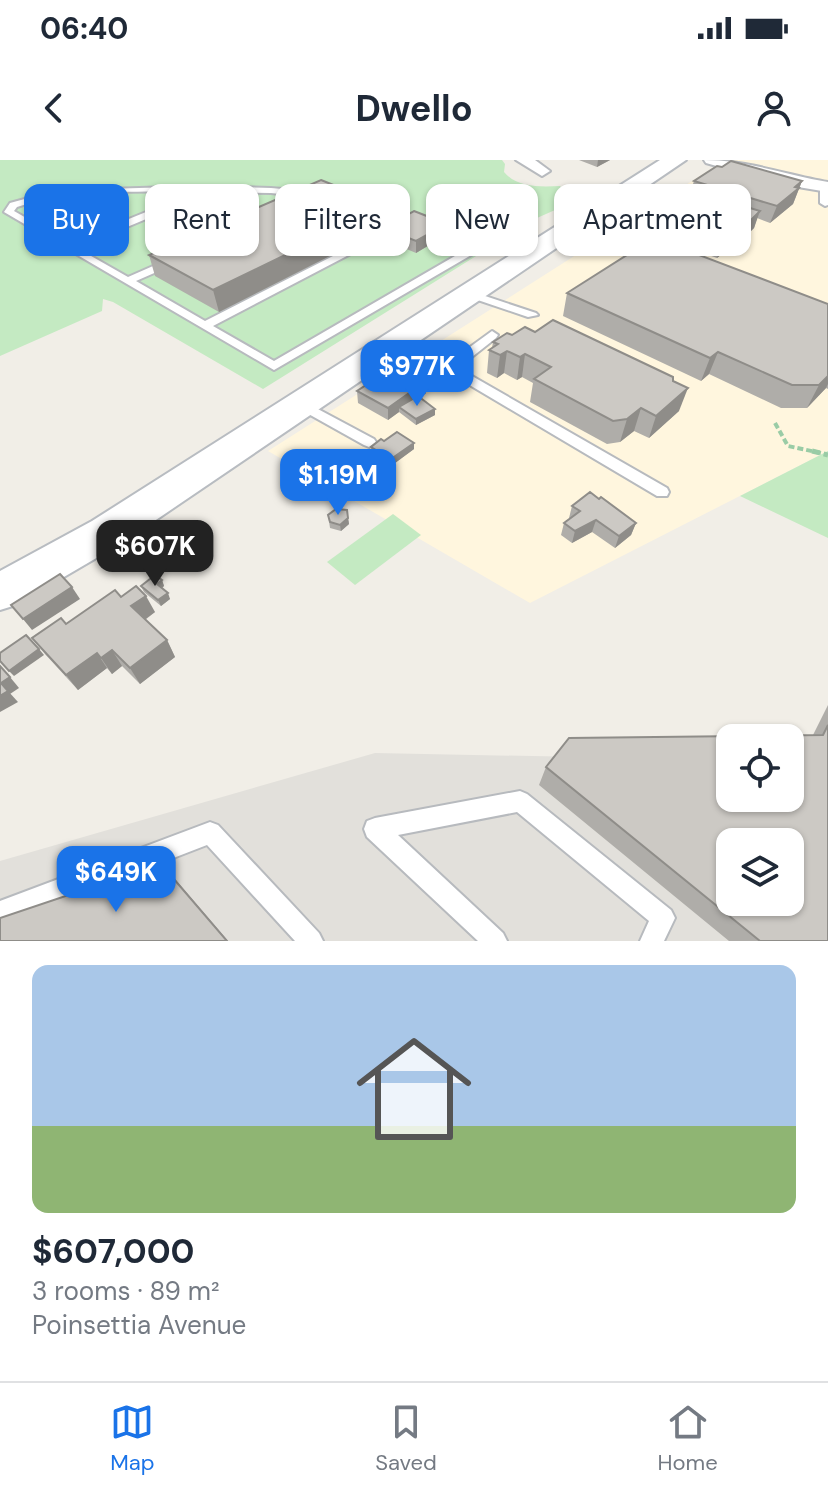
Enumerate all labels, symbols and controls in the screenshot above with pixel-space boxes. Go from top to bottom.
text: 06:40 [40,9,128,48]
text: Dwello [355,85,473,132]
icon: back [32,86,76,130]
icon: person [752,86,796,130]
chip: Buy [24,184,129,256]
chip: Rent [145,184,259,256]
chip: Filters [275,184,410,256]
chip: New [426,184,538,256]
chip: Apartment [554,184,751,256]
pin: $977K [361,340,473,408]
text: $977K [379,349,455,383]
pin: $1.19M [273,449,403,517]
text: $1.19M [298,458,378,492]
pin: $607K [99,520,211,588]
text: $607K [114,529,196,563]
map controls [716,724,804,916]
button: locate [716,724,804,812]
button: layers [716,828,804,916]
pin: $649K [60,846,172,914]
text: $649K [75,855,157,889]
icon: home [342,1017,486,1161]
text: $607,000 [32,1229,195,1274]
text: 3 rooms · 89 m² [32,1274,220,1308]
text: Poinsettia Avenue [32,1308,246,1342]
tab: Map [110,1400,155,1477]
tab: Saved [375,1400,437,1477]
tab: Home [658,1400,718,1477]

